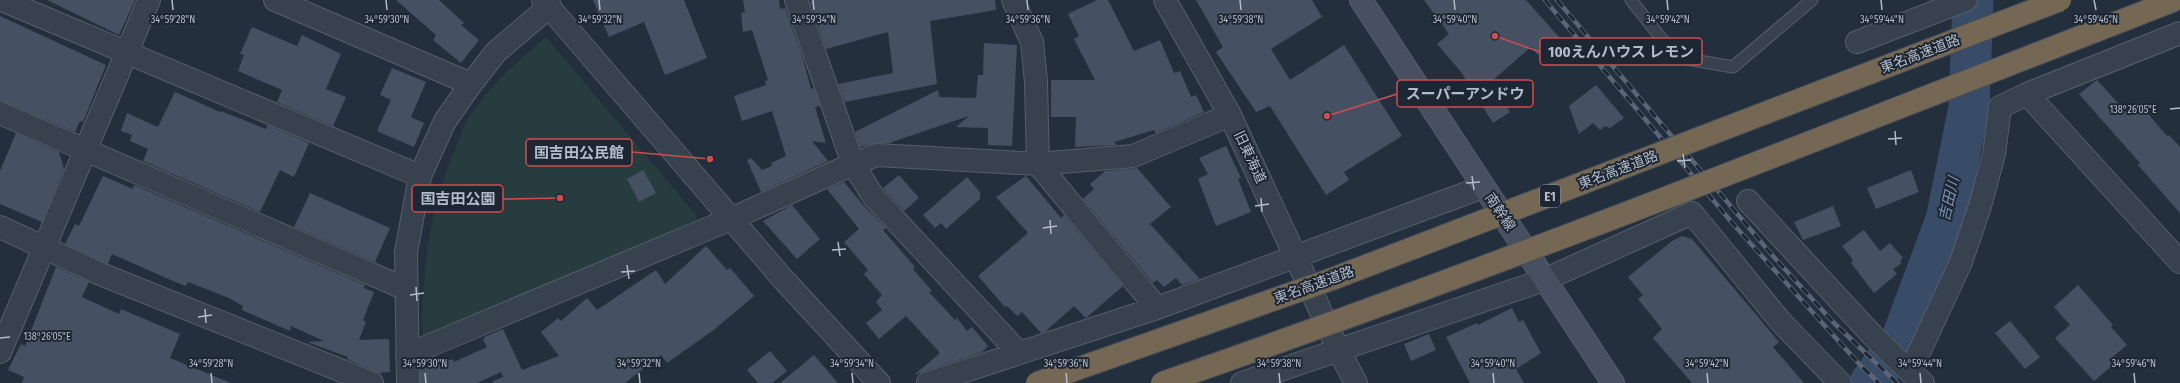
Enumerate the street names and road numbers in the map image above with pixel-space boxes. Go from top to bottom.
street label: 東名高速道路 [1878,31,1962,77]
street label: 旧東海道 [1230,128,1270,186]
street label: 東名高速道路 [1576,147,1660,193]
road number: E1 [1540,185,1560,207]
street label: 南幹線 [1481,190,1519,234]
street label: 東名高速道路 [1272,263,1356,307]

